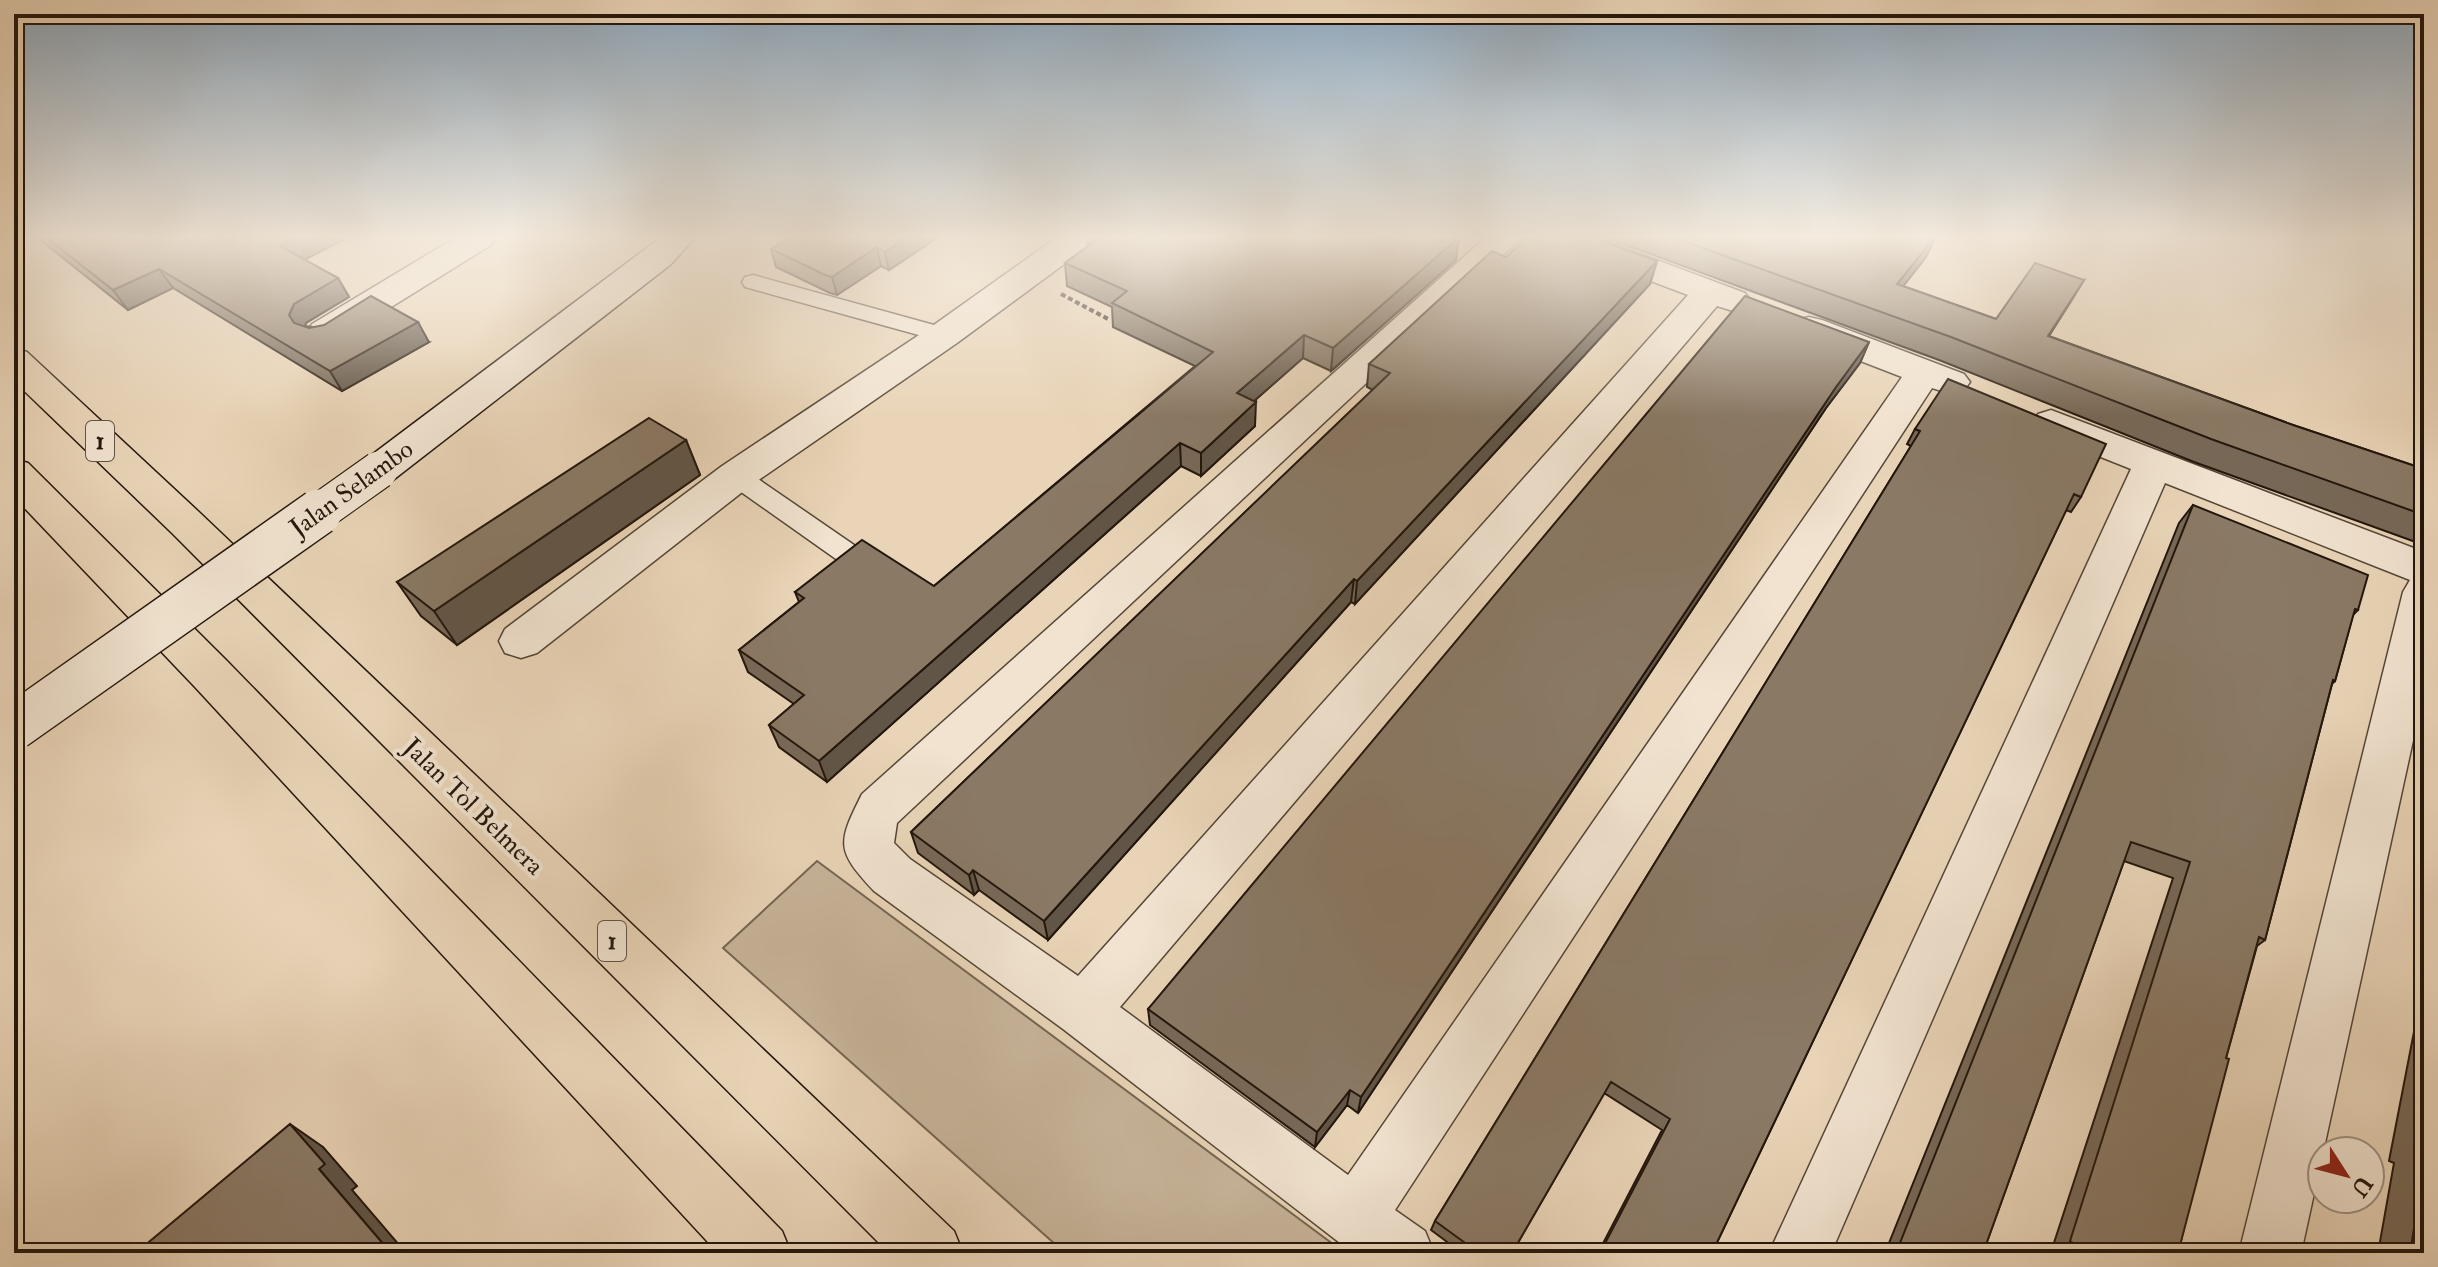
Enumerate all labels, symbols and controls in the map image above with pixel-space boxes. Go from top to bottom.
road number: 1 [86,421,114,461]
street label: Jalan Selambo [283,433,420,545]
street label: Jalan Tol Belmera [396,731,551,882]
road number: 1 [598,921,626,961]
north arrow [2306,1135,2386,1215]
text: U [2344,1170,2378,1202]

